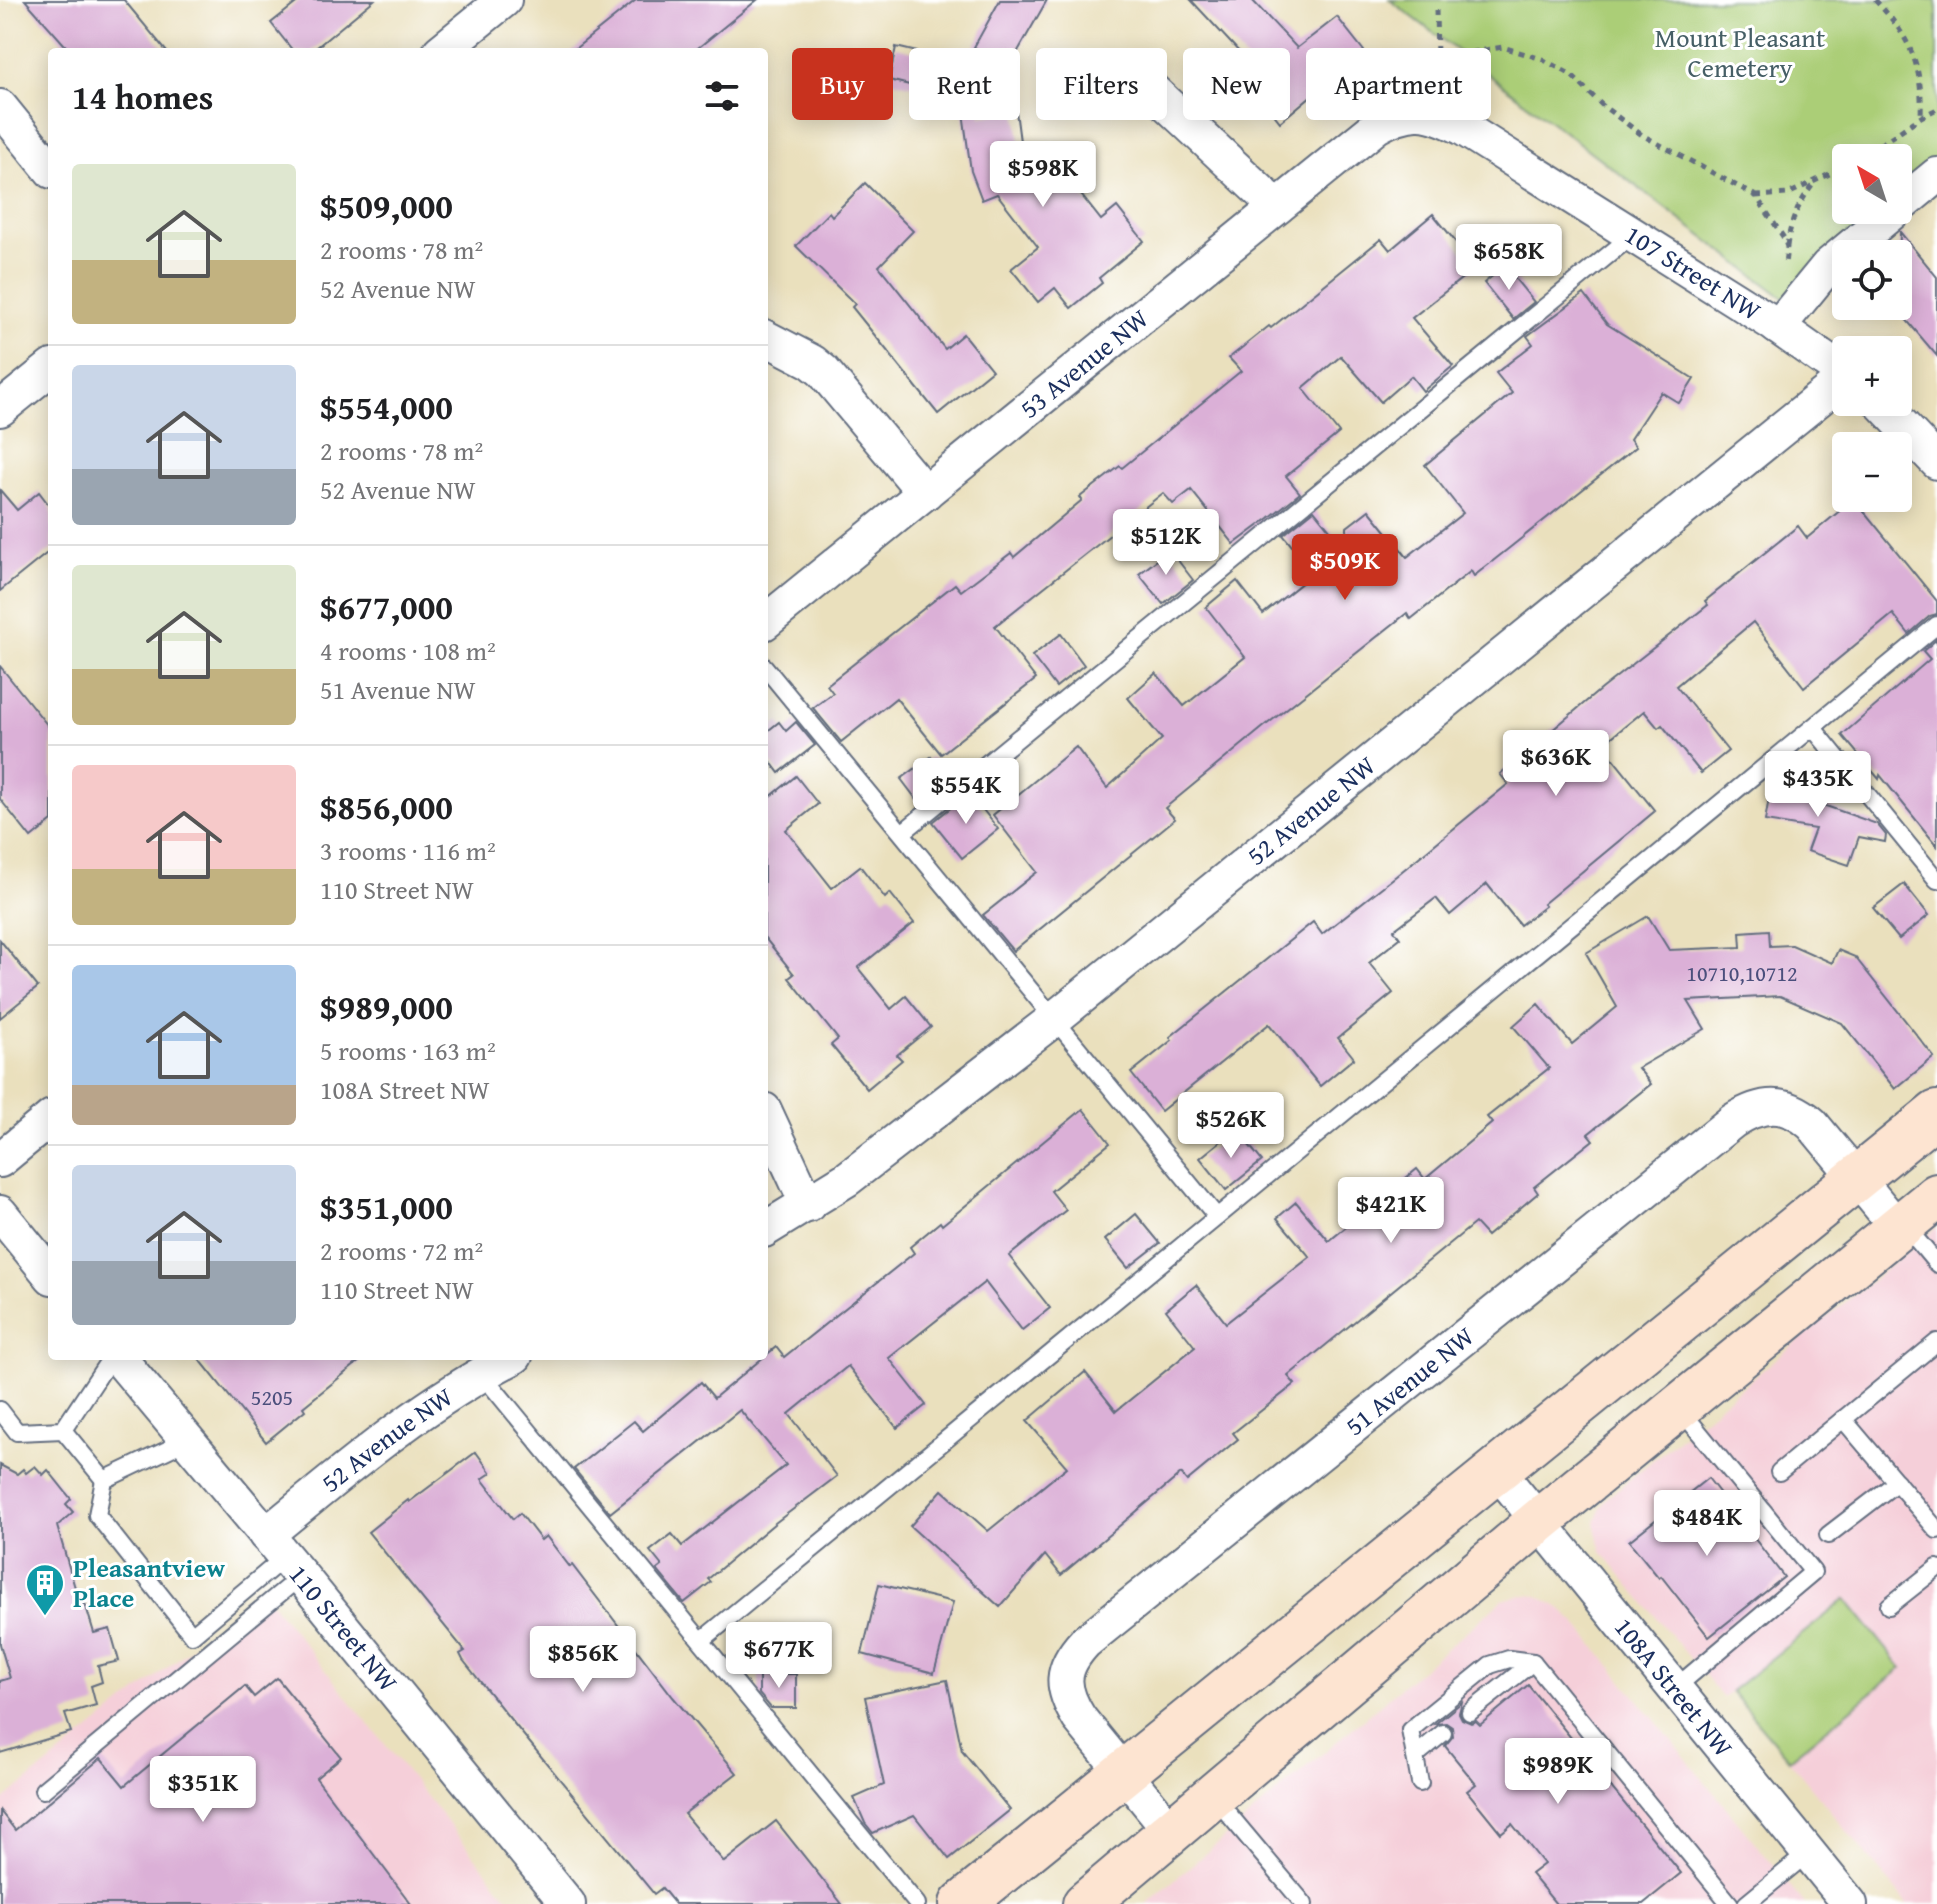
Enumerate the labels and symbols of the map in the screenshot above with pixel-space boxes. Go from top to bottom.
park label: Mount Pleasant Cemetery [1655,18,1825,87]
pin: $598K [987,141,1099,209]
north arrow [1832,144,1912,224]
street label: 107 Street NW [1618,215,1769,330]
pin: $658K [1453,224,1565,292]
street label: 53 Avenue NW [1011,299,1156,427]
pin: $512K [1110,509,1222,577]
pin: $509K [1289,534,1401,602]
pin: $636K [1500,730,1612,798]
street label: 52 Avenue NW [1238,746,1383,874]
pin: $435K [1762,751,1874,819]
pin: $554K [910,758,1022,826]
house number: 10710,10712 [1686,957,1798,989]
pin: $526K [1175,1092,1287,1160]
pin: $421K [1335,1177,1447,1245]
street label: 51 Avenue NW [1336,1317,1482,1445]
street label: 52 Avenue NW [312,1377,460,1501]
house number: 5205 [251,1381,293,1413]
pin: $484K [1651,1490,1763,1558]
place label: Pleasantview Place [73,1548,225,1617]
street label: 110 Street NW [280,1556,408,1700]
building icon: Pleasantview Place [24,1562,66,1617]
street label: 108A Street NW [1605,1609,1743,1765]
pin: $677K [723,1622,835,1690]
pin: $856K [527,1626,639,1694]
pin: $989K [1502,1738,1614,1806]
pin: $351K [147,1756,259,1824]

